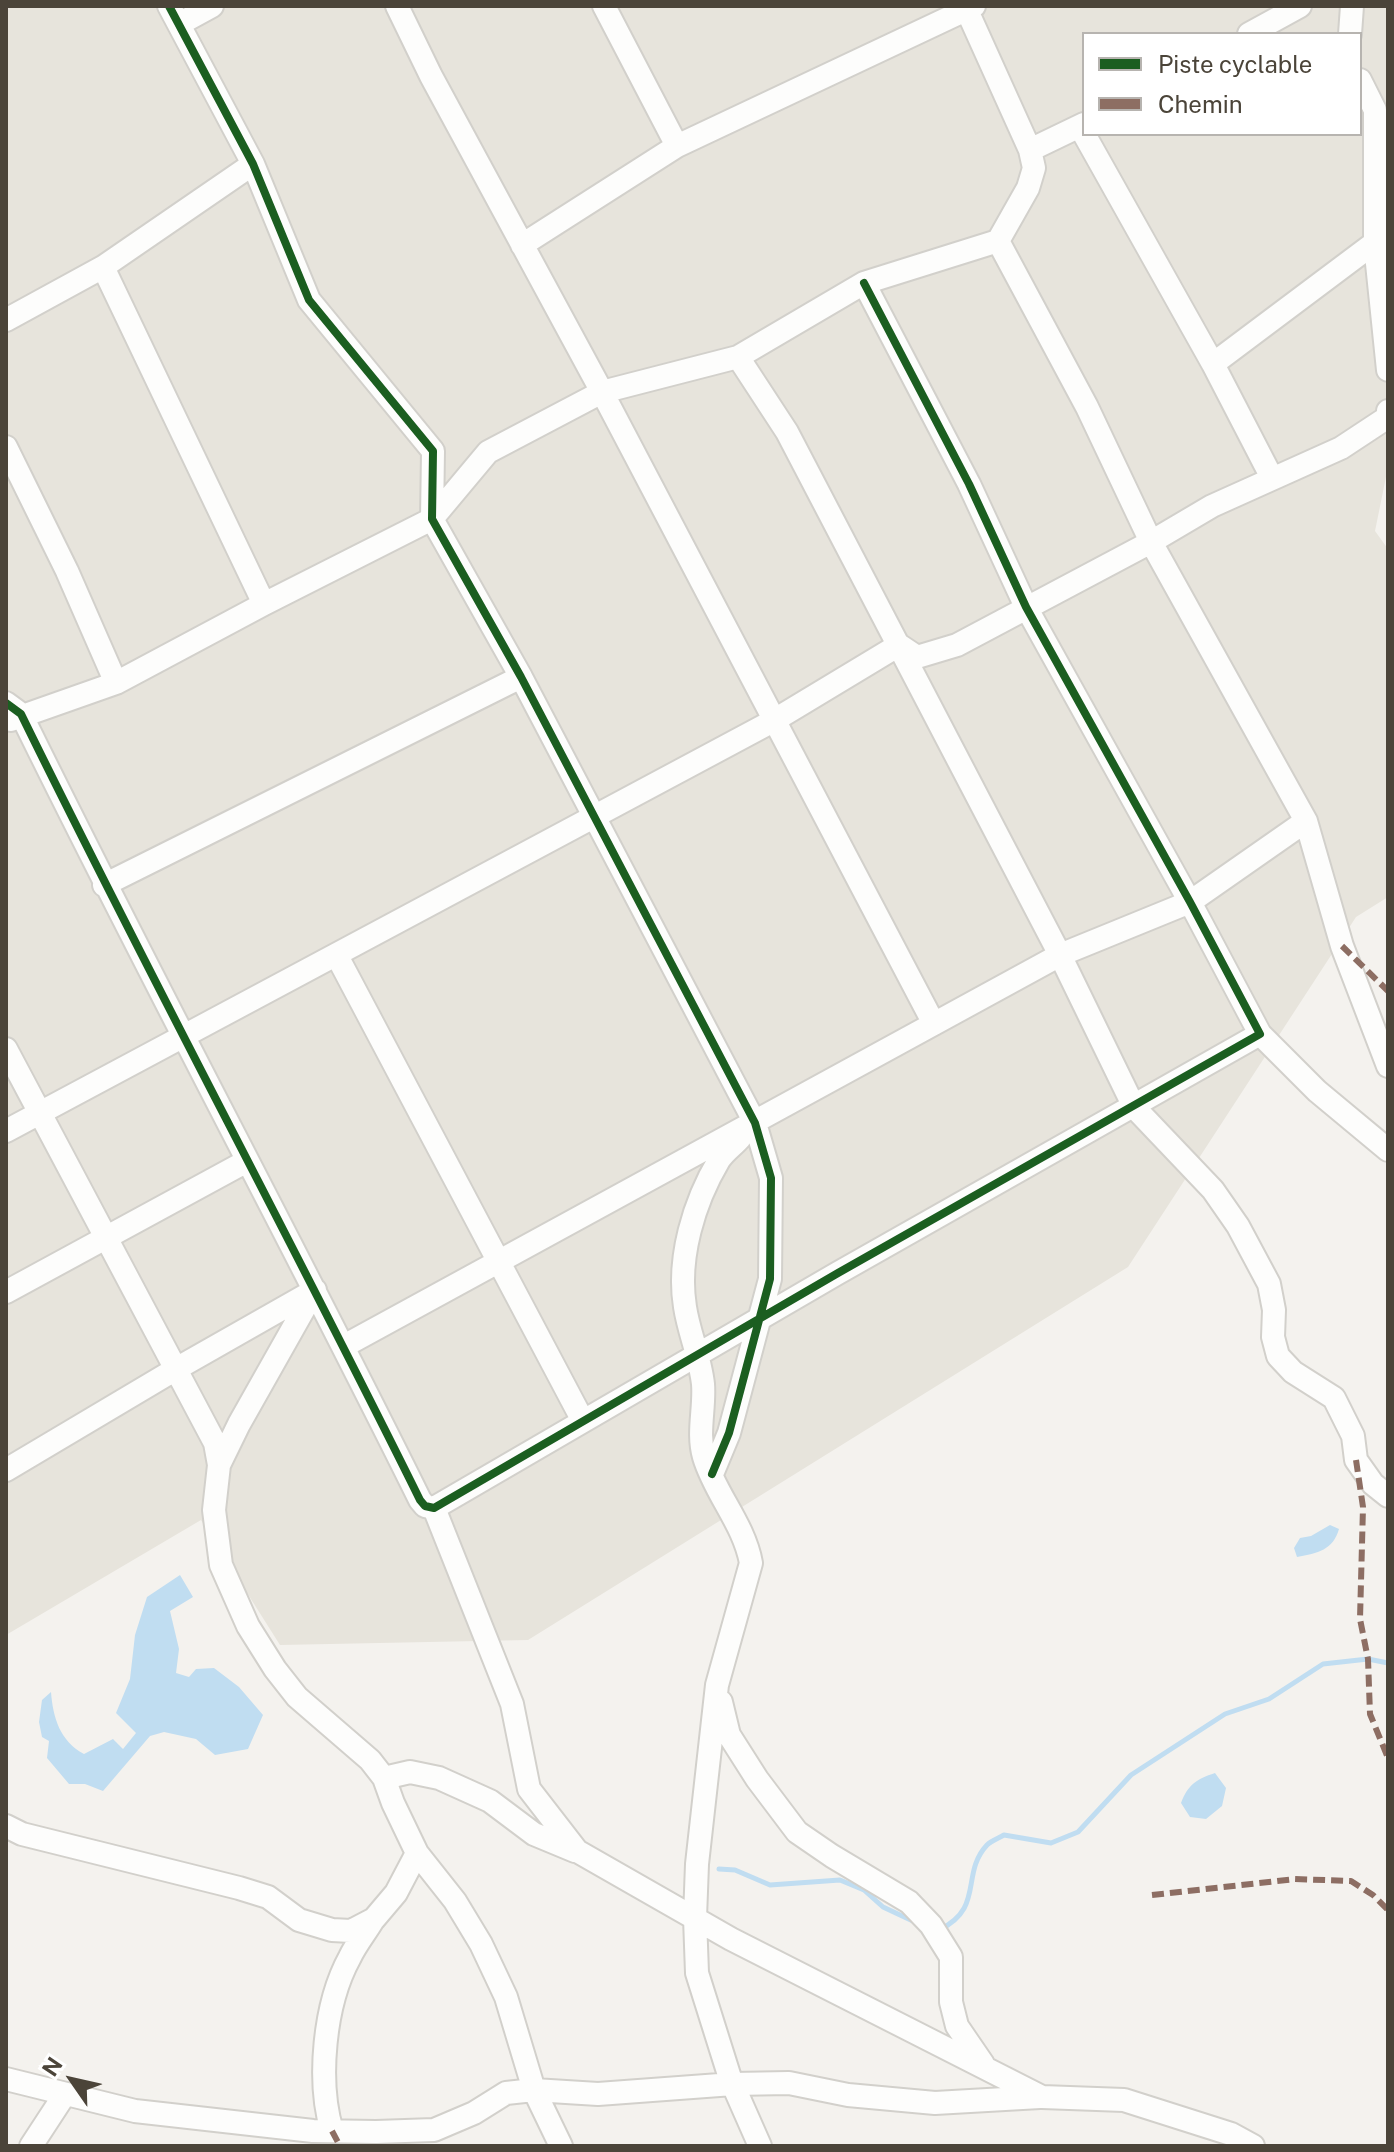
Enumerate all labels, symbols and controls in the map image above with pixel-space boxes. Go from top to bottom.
legend [1082,32,1362,136]
text: Piste cyclable [1158,50,1312,78]
text: Chemin [1158,90,1243,118]
north arrow [32,2040,112,2120]
text: N [37,2052,68,2081]

